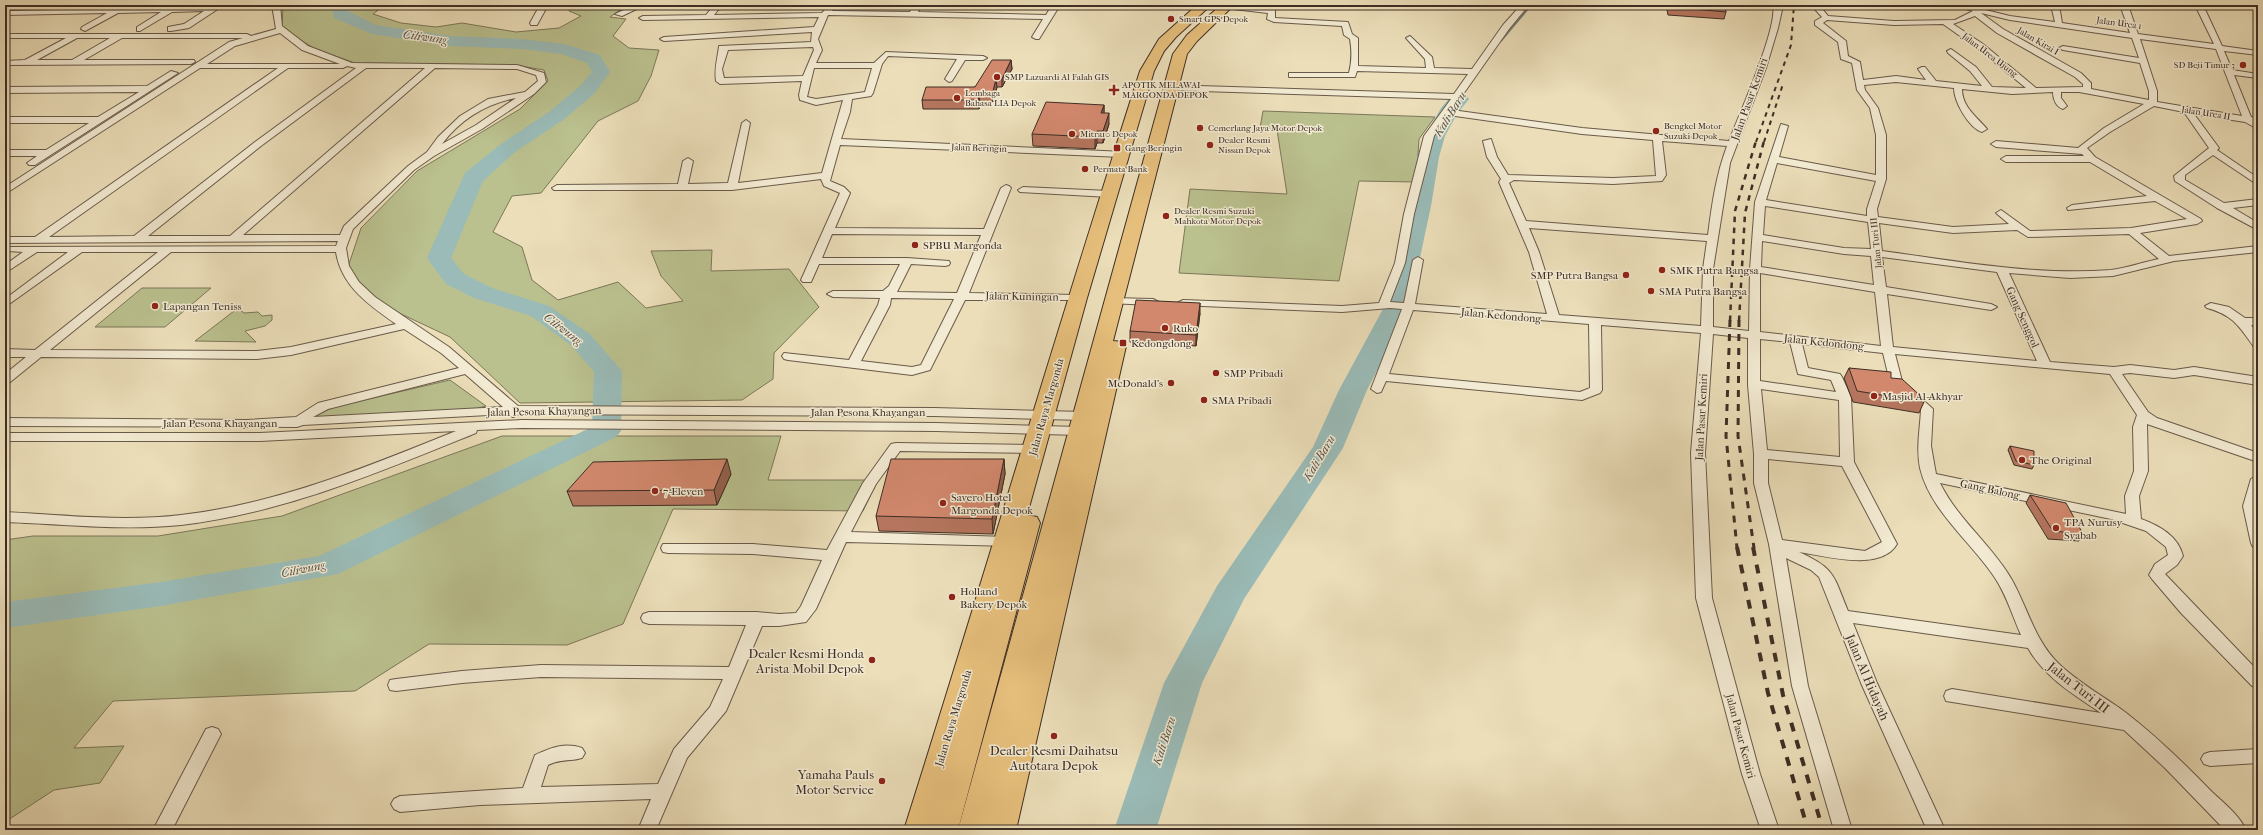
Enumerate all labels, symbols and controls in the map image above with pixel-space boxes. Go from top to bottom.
marker: Smart GPS Depok [1166,14,1176,24]
place label: Smart GPS Depok [1179,14,1248,24]
street label: Jalan Urea 1 [2095,15,2142,31]
street label: Jalan Kirai I [2015,25,2061,57]
water label: Ciliwung [402,27,448,47]
street label: Jalan Urea Ujung [1959,30,2020,79]
street label: Jalan Pasar Kemiri [1728,55,1771,143]
place label: SD Beji Timur 3 [2174,60,2235,70]
marker: SD Beji Timur 3 [2238,60,2248,70]
marker: SMP Lazuardi Al-Falah GIS [992,72,1002,82]
place label: SMP Lazuardi Al-Falah GIS [1005,72,1109,82]
place label: APOTIK MELAWAI MARGONDA DEPOK [1121,80,1209,100]
marker: APOTIK MELAWAI MARGONDA DEPOK [1109,85,1119,95]
place label: Lembaga Bahasa-LIA Depok [965,88,1036,108]
water label: Kali Baru [1430,89,1469,140]
marker: Lembaga Bahasa-LIA Depok [952,93,962,103]
street label: Jalan Urea II [2180,104,2232,122]
place label: Bengkel Motor Suzuki Depok [1664,121,1722,141]
marker: Cemerlang Jaya Motor Depok [1195,123,1205,133]
place label: Cemerlang Jaya Motor Depok [1208,123,1323,133]
marker: Bengkel Motor Suzuki Depok [1651,126,1661,136]
marker: Mitra10 Depok [1067,129,1077,139]
place label: Mitra10 Depok [1080,129,1138,139]
place label: Dealer Resmi Nissan Depok [1218,135,1271,155]
marker: Dealer Resmi Nissan Depok [1205,140,1215,150]
street label: Jalan Beringin [950,142,1008,154]
marker: Gang Beringin [1112,143,1122,153]
place label: Gang Beringin [1125,143,1183,153]
marker: Permata Bank [1080,164,1090,174]
place label: Permata Bank [1093,164,1148,174]
place label: Dealer Resmi Suzuki Mahkota Motor Depok [1174,206,1262,226]
marker: Dealer Resmi Suzuki Mahkota Motor Depok [1161,211,1171,221]
street label: Jalan Turi III [1868,217,1884,270]
place label: SPBU Margonda [923,239,1003,252]
marker: SPBU Margonda [910,240,920,250]
place label: SMK Putra Bangsa [1670,264,1760,277]
marker: SMK Putra Bangsa [1657,265,1667,275]
place label: SMP Putra Bangsa [1531,269,1619,282]
marker: SMP Putra Bangsa [1621,270,1631,280]
place label: SMA Putra Bangsa [1659,285,1748,298]
street label: Gang Senggol [2003,285,2042,350]
marker: SMA Putra Bangsa [1646,286,1656,296]
street label: Jalan Kuningan [984,289,1059,304]
place label: Lapangan Teniss [163,300,242,313]
marker: Lapangan Teniss [150,301,160,311]
street label: Jalan Kedondong [1459,305,1542,326]
water label: Ciliwung [541,310,585,348]
place label: Ruko [1173,322,1199,335]
marker: Ruko [1160,323,1170,333]
street label: Jalan Kedondong [1782,332,1865,353]
place label: Kedongdong [1131,337,1192,350]
marker: Kedongdong [1118,338,1128,348]
street label: Jalan Raya Margonda [1026,356,1067,458]
place label: SMP Pribadi [1224,367,1284,380]
marker: SMP Pribadi [1211,368,1221,378]
street label: Jalan Pasar Kemiri [1693,372,1710,462]
place label: McDonald's [1108,377,1163,390]
marker: McDonald's [1166,378,1176,388]
place label: Masjid Al-Akhyar [1882,390,1963,403]
marker: Masjid Al-Akhyar [1869,391,1879,401]
place label: SMA Pribadi [1212,394,1273,407]
marker: SMA Pribadi [1199,395,1209,405]
street label: Jalan Pesona Khayangan [486,404,602,419]
street label: Jalan Pesona Khayangan [810,406,926,419]
street label: Jalan Pesona Khayangan [162,417,278,430]
water label: Kali Baru [1300,433,1338,484]
place label: The Original [2030,454,2092,467]
marker: The Original [2017,455,2027,465]
street label: Gang Balong [1959,477,2021,502]
place label: 7-Eleven [663,485,704,498]
marker: 7-Eleven [650,486,660,496]
place label: Savero Hotel Margonda Depok [951,491,1033,517]
marker: Savero Hotel Margonda Depok [938,498,948,508]
place label: TPA Nurusy Syabab [2064,516,2123,542]
marker: TPA Nurusy Syabab [2051,523,2061,533]
water label: Ciliwung [280,558,326,580]
place label: Holland Bakery Depok [960,585,1027,611]
marker: Holland Bakery Depok [947,592,957,602]
street label: Jalan Al Hidayah [1842,631,1893,723]
place label: Dealer Resmi Honda Arista Mobil Depok [748,646,865,676]
marker: Dealer Resmi Honda Arista Mobil Depok [867,655,877,665]
street label: Jalan Turi III [2044,658,2112,716]
street label: Jalan Raya Margonda [932,667,975,769]
street label: Jalan Pasar Kemiri [1723,691,1758,781]
water label: Kali Baru [1149,715,1179,768]
marker: Dealer Resmi Daihatsu Autotara Depok [1049,731,1059,741]
place label: Dealer Resmi Daihatsu Autotara Depok [990,743,1119,773]
place label: Yamaha Pauls Motor Service [795,767,875,797]
marker: Yamaha Pauls Motor Service [877,776,887,786]

